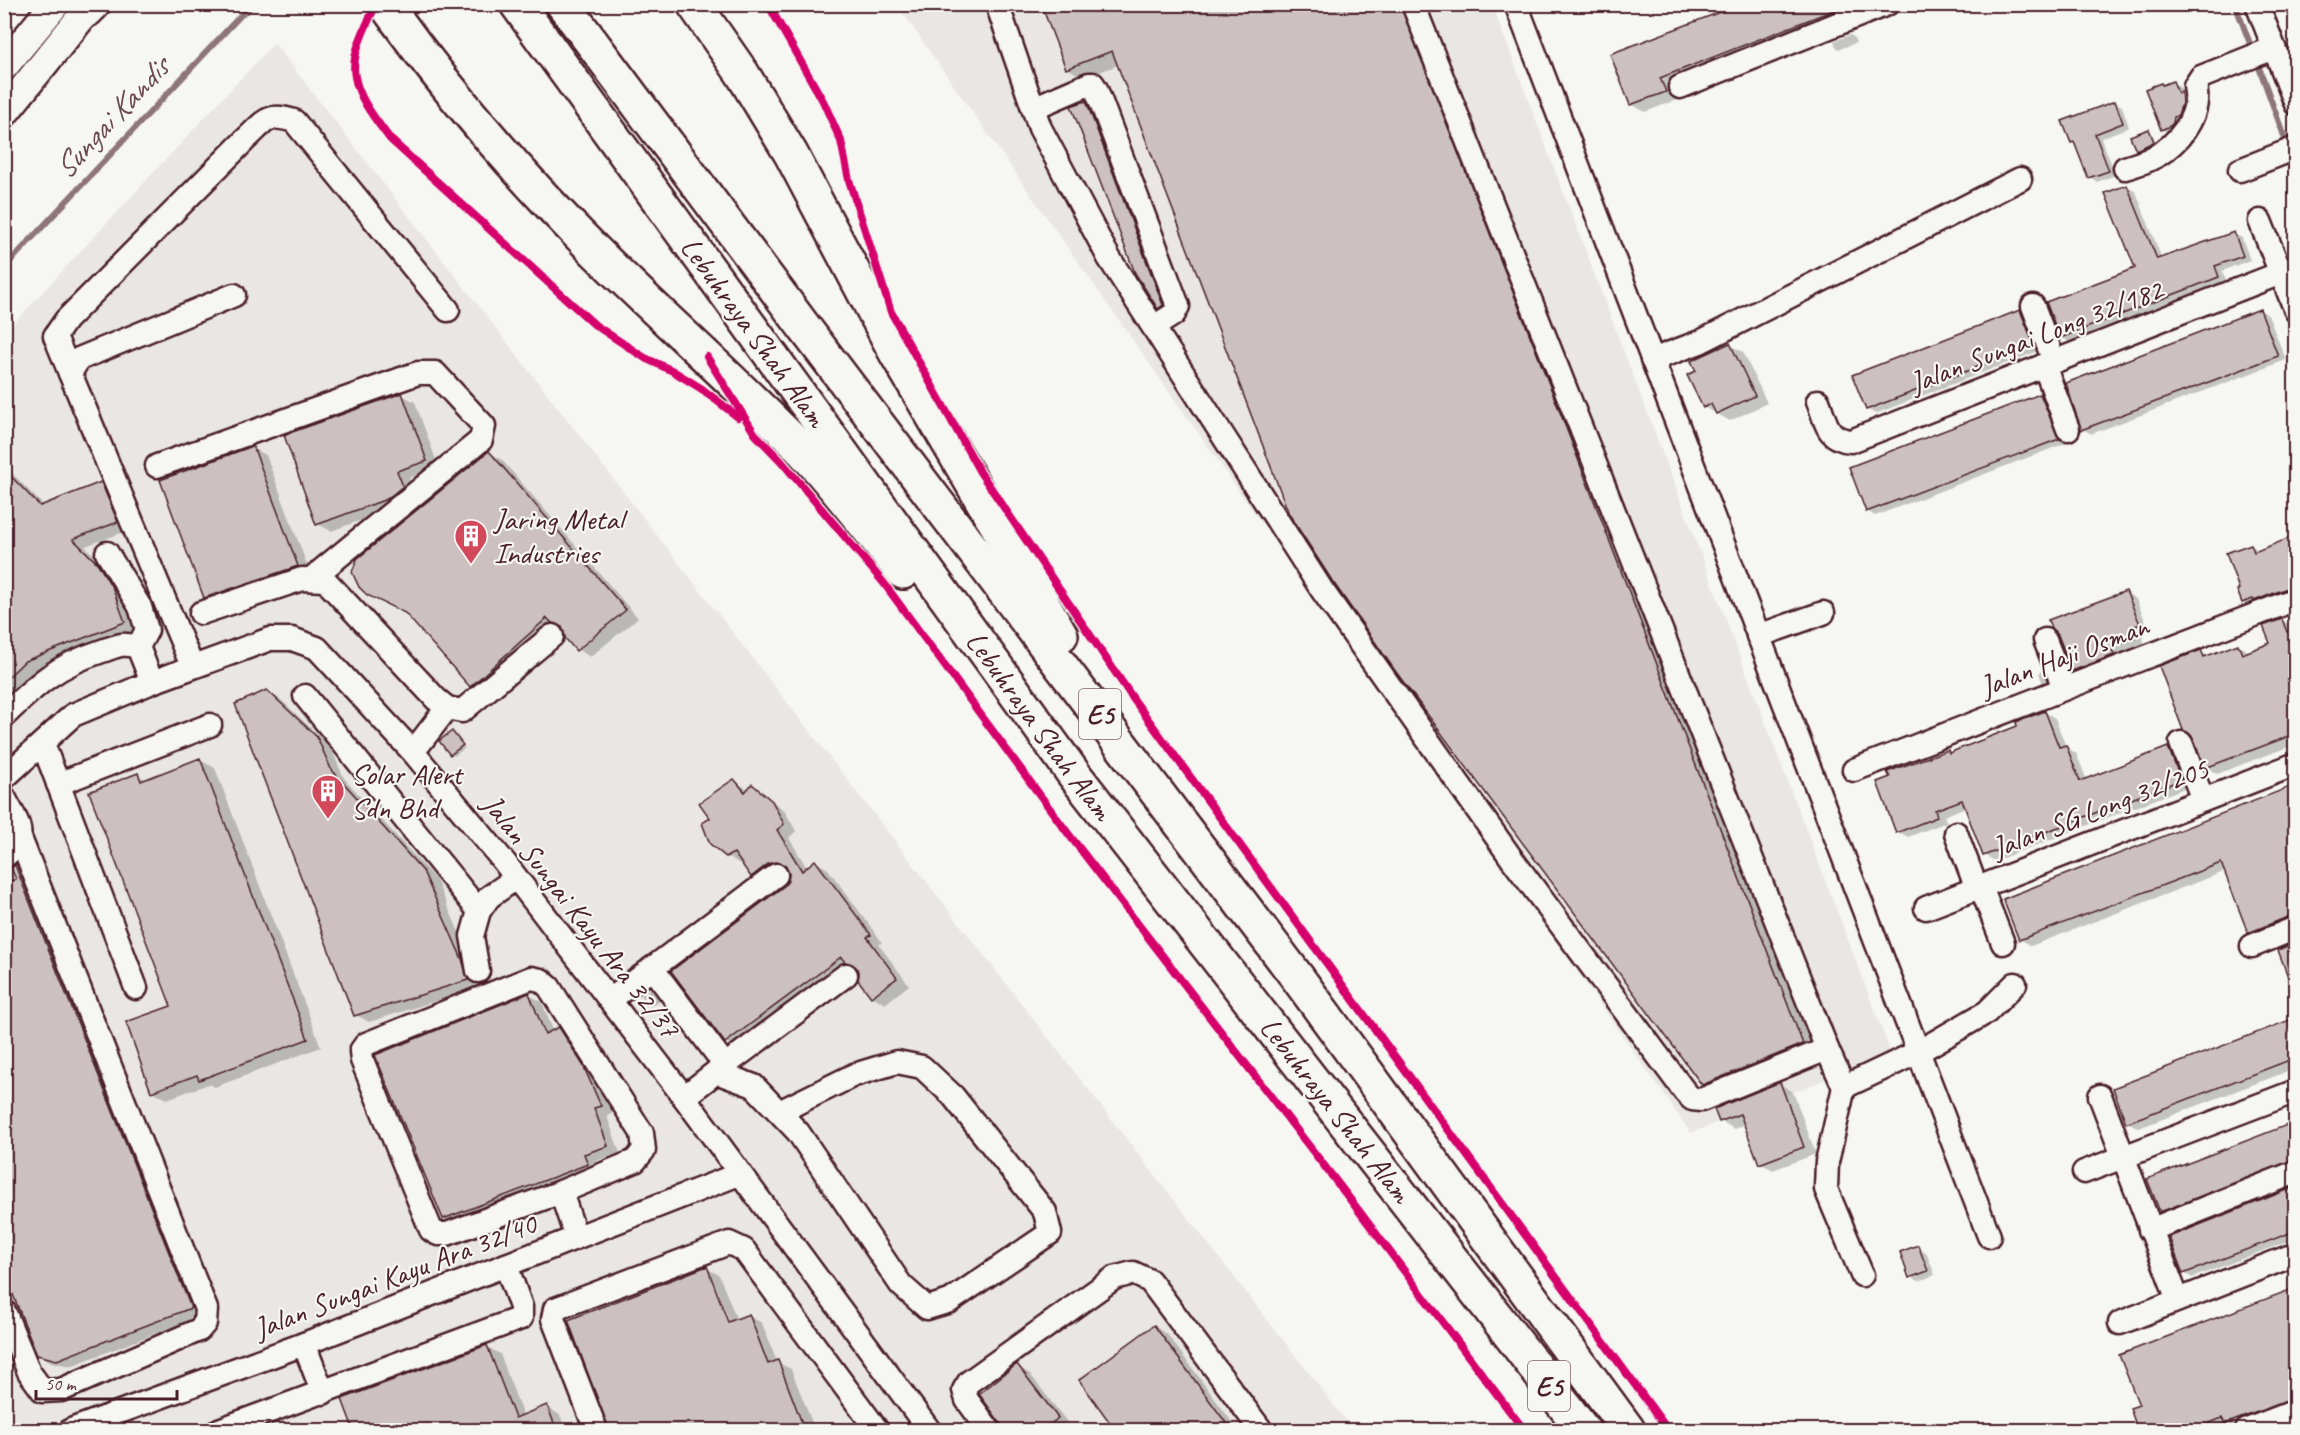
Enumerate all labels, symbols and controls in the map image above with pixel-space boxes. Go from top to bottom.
water label: Sungai Kandis [44,45,181,187]
street label: Lebuhraya Shah Alam [672,230,837,436]
street label: Jalan Sungai Long 32/182 [1902,269,2170,402]
place label: Jaring Metal Industries [492,500,628,572]
building icon: Jaring Metal Industries [453,518,489,565]
street label: Jalan Haji Osman [1973,606,2155,706]
street label: Lebuhraya Shah Alam [958,623,1123,829]
road number: E5 [1079,689,1121,739]
street label: Jalan SG Long 32/205 [1985,749,2215,867]
place label: Solar Alert Sdn Bhd [351,755,465,827]
building icon: Solar Alert Sdn Bhd [310,773,346,820]
street label: Jalan Sungai Kayu Ara 32/37 [473,785,689,1047]
street label: Lebuhraya Shah Alam [1252,1009,1421,1212]
street label: Jalan Sungai Kayu Ara 32/40 [247,1204,544,1348]
road number: E5 [1528,1361,1570,1411]
scale bar [36,1363,177,1401]
text: 50 m [45,1373,78,1395]

